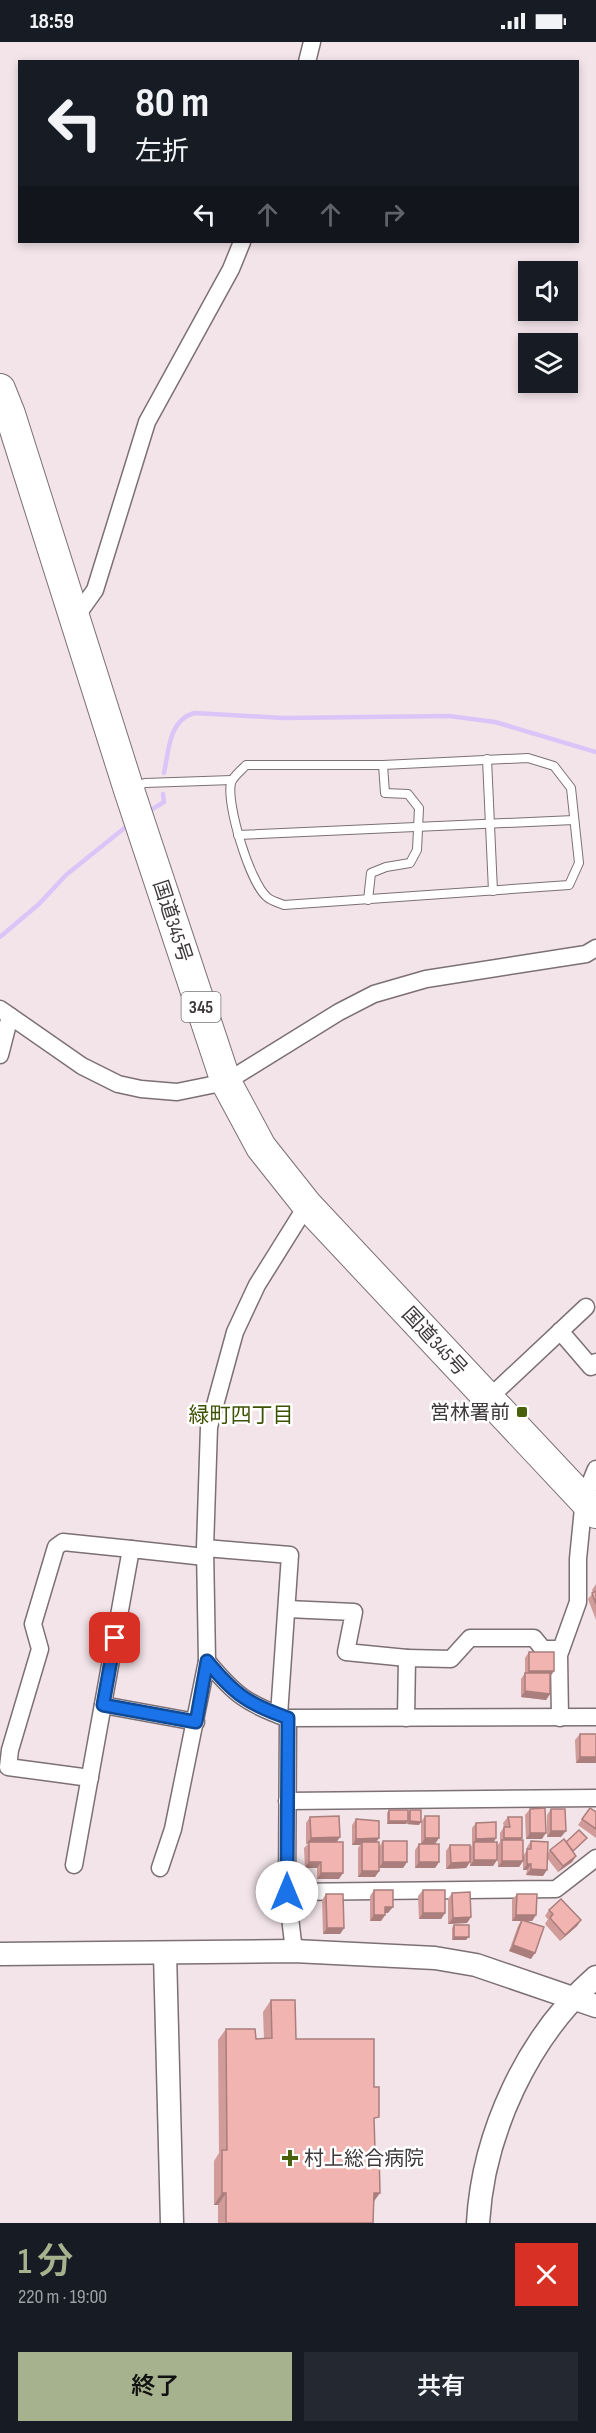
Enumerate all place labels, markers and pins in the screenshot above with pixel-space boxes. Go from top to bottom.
place label: 営林署前 [430,1401,510,1425]
marker: 営林署前 [515,1405,529,1419]
pin [89,1612,140,1663]
place label: 村上総合病院 [304,2147,424,2171]
marker: 村上総合病院 [281,2149,299,2167]

